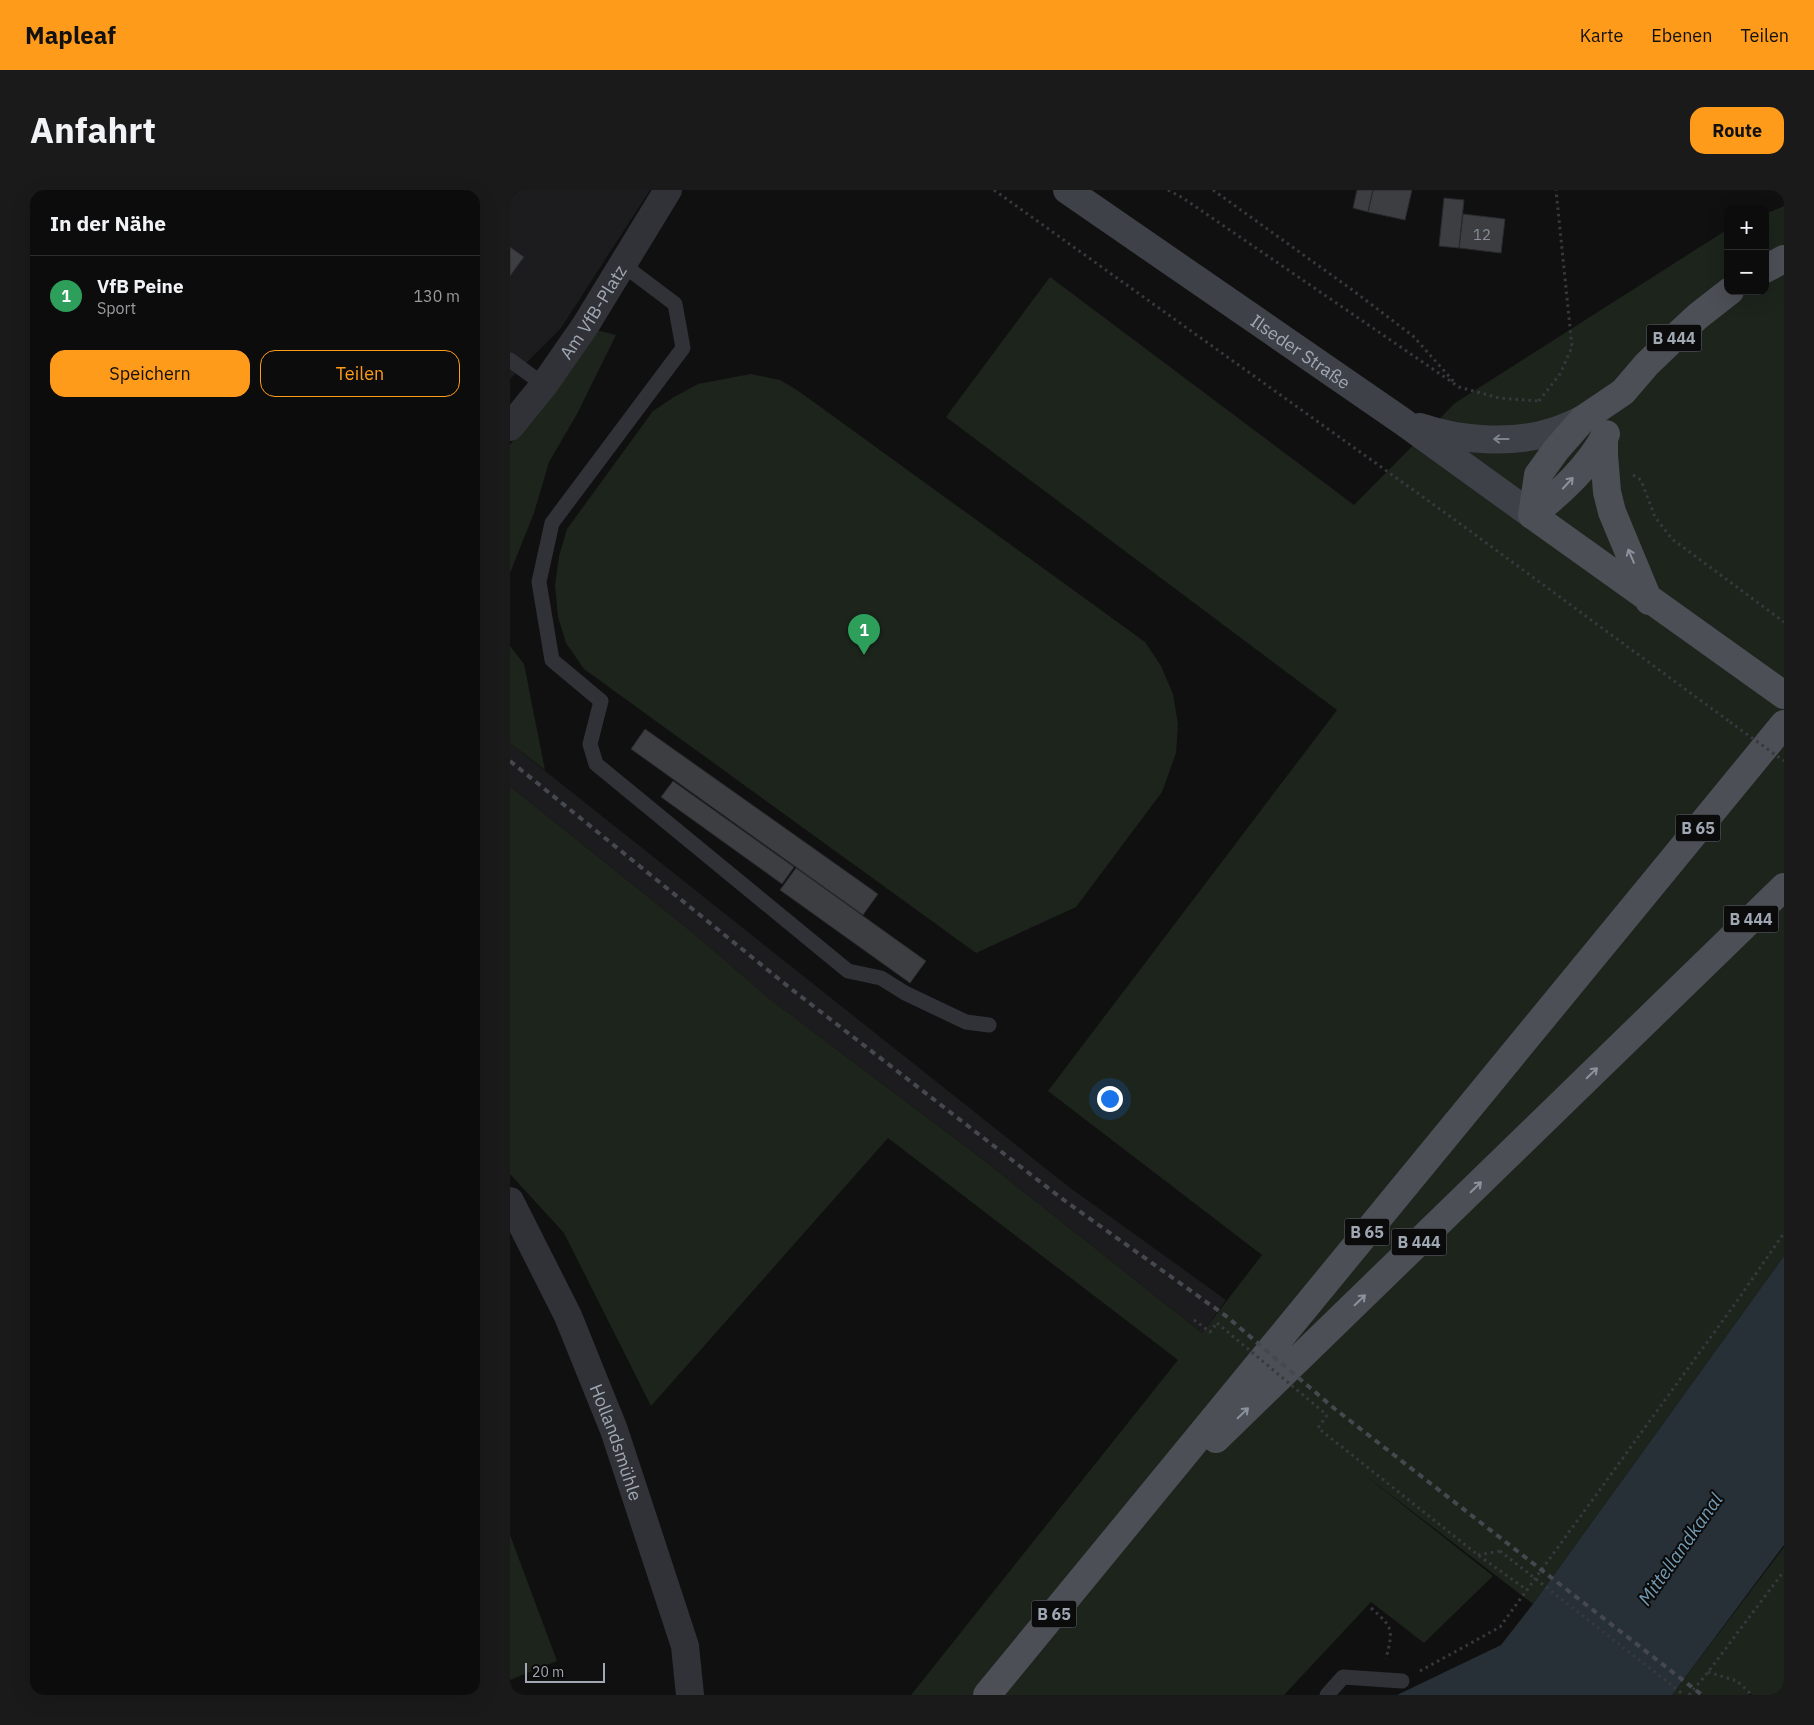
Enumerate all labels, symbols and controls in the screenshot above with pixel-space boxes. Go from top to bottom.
text: Mapleaf [25,19,116,51]
text: Karte [1580,24,1623,47]
text: Ebenen [1651,24,1712,47]
text: Teilen [1740,24,1789,47]
text: Anfahrt [30,107,156,153]
button: Route [1690,107,1784,154]
map controls [1724,205,1769,295]
button: + [1724,205,1769,250]
text: In der Nähe [50,209,166,237]
house number: 12 [1473,225,1491,244]
button: − [1724,250,1769,295]
street label: Am VfB-Platz [554,260,631,363]
text: VfB Peine [97,274,184,298]
text: 1 [61,286,71,306]
text: 130 m [413,286,460,306]
text: Sport [97,298,136,318]
street label: Ilseder Straße [1246,309,1355,394]
road number: B 444 [1646,324,1702,352]
button: Speichern [50,350,250,397]
button: Teilen [260,350,460,397]
one-way arrow [1494,434,1510,444]
one-way arrow [1563,477,1574,490]
one-way arrow [1625,548,1634,563]
pin: 1 [848,614,880,655]
road number: B 65 [1676,814,1720,841]
road number: B 444 [1724,906,1778,932]
one-way arrow [1586,1067,1599,1079]
your location [1097,1086,1123,1112]
one-way arrow [1470,1181,1482,1193]
road number: B 65 [1344,1218,1390,1246]
road number: B 444 [1392,1228,1446,1256]
one-way arrow [1353,1294,1366,1306]
street label: Hollandsmühle [585,1380,648,1504]
one-way arrow [1237,1407,1249,1419]
water label: Mittellandkanal [1632,1488,1728,1610]
road number: B 65 [1032,1600,1076,1628]
scale bar [525,1660,605,1683]
text: 20 m [532,1663,564,1681]

